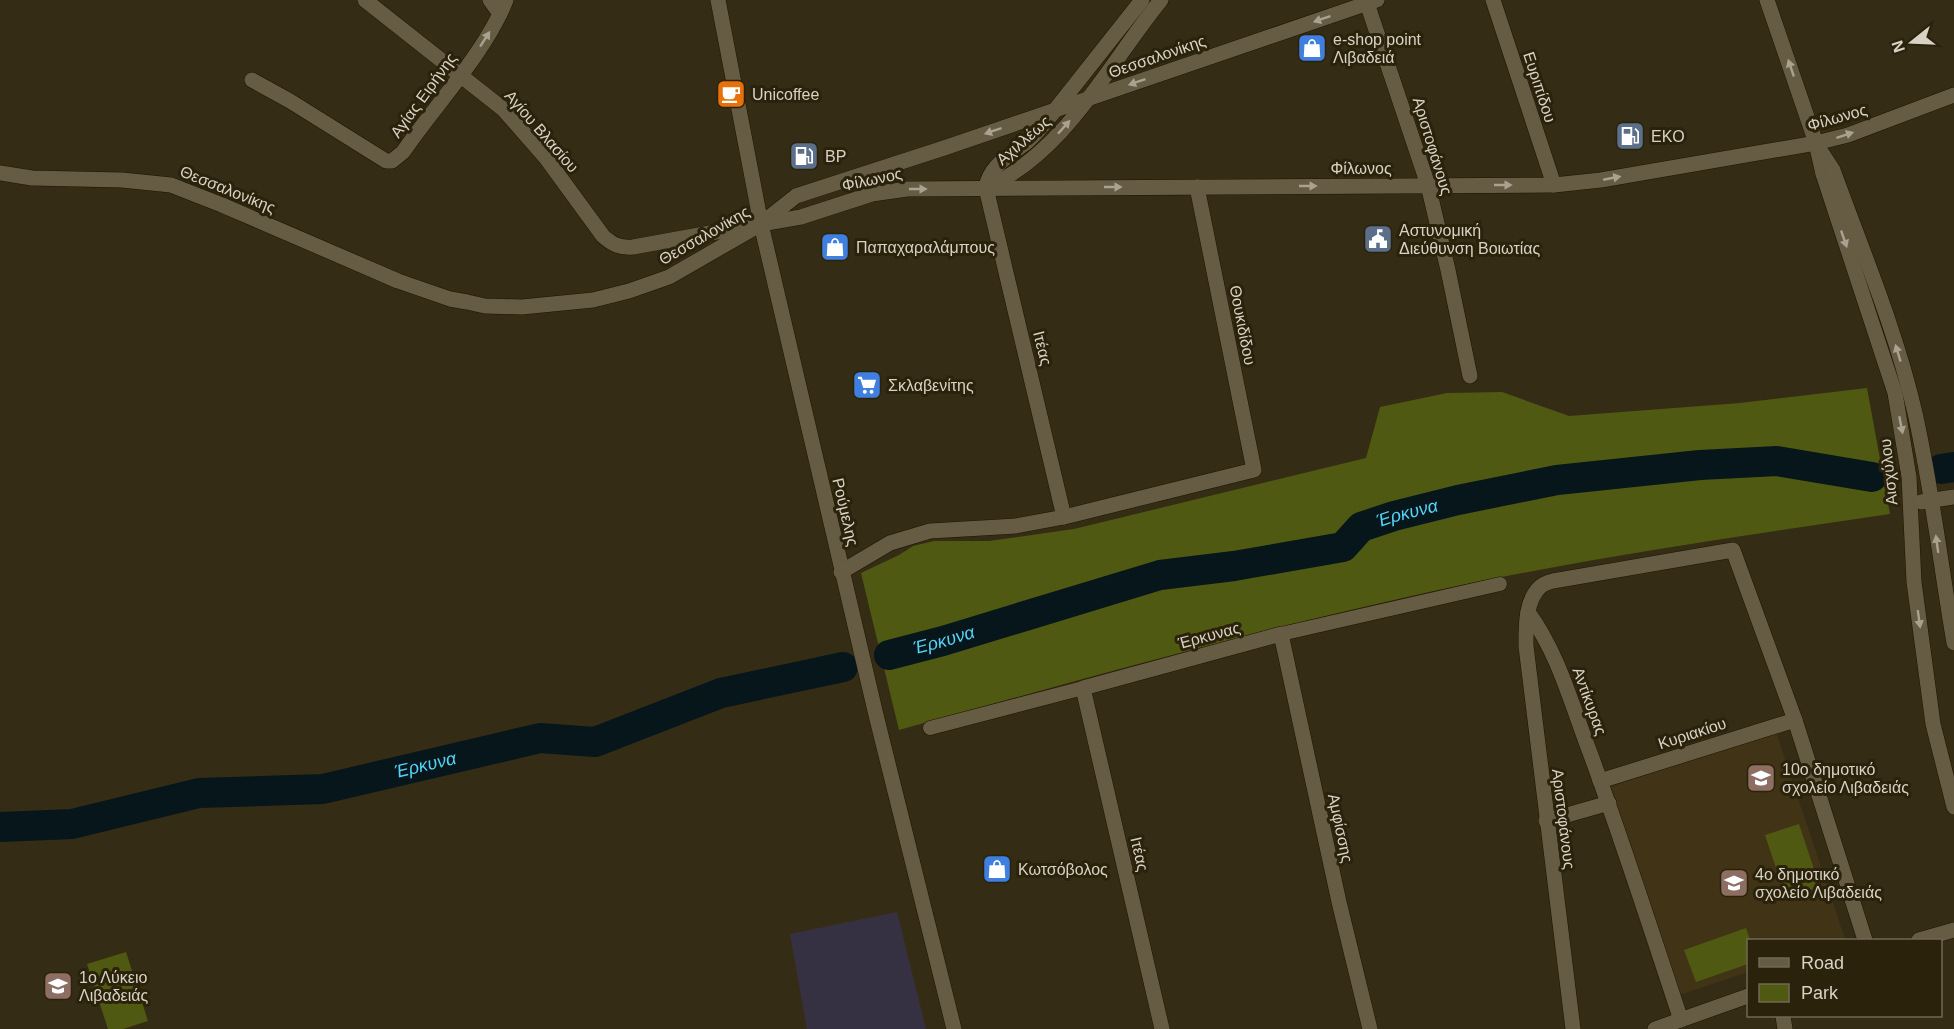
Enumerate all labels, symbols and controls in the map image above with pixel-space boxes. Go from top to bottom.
north arrow [1882,12,1942,72]
one-way arrow [1313,15,1331,24]
one-way arrow [480,30,491,47]
place label: e-shop point Λιβαδειά [1333,31,1422,66]
street label: Θεσσαλονίκης [1106,32,1208,81]
shop icon: e-shop point Λιβαδειά [1296,32,1328,64]
text: N [1888,38,1908,55]
street label: Αγίας Ειρήνης [387,50,460,141]
street label: Ευριπίδου [1520,50,1559,125]
one-way arrow [1785,59,1795,77]
one-way arrow [1128,77,1146,87]
cafe icon: Unicoffee [715,78,747,110]
place label: Unicoffee [752,86,819,103]
street label: Αγίου Βλασίου [501,87,582,176]
street label: Αριστοφάνους [1410,95,1456,197]
street label: Φίλωνος [1805,101,1869,134]
street label: Αχιλλέως [993,112,1054,168]
one-way arrow [1057,120,1071,134]
fuel station icon: EKO [1614,120,1646,152]
one-way arrow [984,127,1002,136]
place label: EKO [1651,128,1685,145]
one-way arrow [1836,130,1854,140]
fuel station icon: BP [788,140,820,172]
place label: BP [825,148,846,165]
street label: Φίλωνος [1330,160,1392,177]
street label: Θεσσαλονίκης [178,163,278,216]
street label: Φίλωνος [840,165,904,194]
one-way arrow [1602,173,1621,182]
one-way arrow [1494,180,1513,190]
one-way arrow [1299,181,1318,191]
one-way arrow [1104,182,1123,192]
one-way arrow [909,184,928,193]
street label: Θεσσαλονίκης [656,203,753,268]
place label: Αστυνομική Διεύθυνση Βοιωτίας [1399,222,1541,257]
public building icon: Αστυνομική Διεύθυνση Βοιωτίας [1362,223,1394,255]
one-way arrow [1840,230,1849,248]
shop icon: Παπαχαραλάμπους [819,231,851,263]
place label: Παπαχαραλάμπους [856,239,995,256]
street label: Θουκιδίδου [1226,284,1259,366]
street label: Ιτέας [1030,329,1055,367]
one-way arrow [1893,344,1902,362]
supermarket icon: Σκλαβενίτης [851,369,883,401]
place label: Σκλαβενίτης [888,377,974,394]
one-way arrow [1897,416,1906,435]
street label: Αισχύλου [1877,438,1900,506]
street label: Ρούμελης [829,476,862,548]
water label: Έρκυνα [1374,495,1441,531]
one-way arrow [1932,534,1941,553]
one-way arrow [1914,610,1924,629]
street label: Έρκυνας [1175,619,1242,652]
water label: Έρκυνα [911,622,978,658]
street label: Αντίκυρας [1569,665,1610,738]
street label: Κυριακίου [1656,714,1728,752]
water label: Έρκυνα [393,748,459,782]
place label: 10ο δημοτικό σχολείο Λιβαδειάς [1782,761,1909,796]
school or university icon: 10ο δημοτικό σχολείο Λιβαδειάς [1745,762,1777,794]
street label: Αριστοφάνους [1549,768,1578,871]
street label: Αμφίσσης [1325,792,1356,864]
street label: Ιτέας [1127,835,1152,873]
shop icon: Κωτσόβολος [981,853,1013,885]
place label: Κωτσόβολος [1018,861,1108,878]
place label: 4ο δημοτικό σχολείο Λιβαδειάς [1755,866,1882,901]
school or university icon: 4ο δημοτικό σχολείο Λιβαδειάς [1718,867,1750,899]
legend [1747,939,1942,1017]
text: Road [1801,953,1844,973]
place label: 1ο Λύκειο Λιβαδειάς [79,969,149,1004]
school or university icon: 1ο Λύκειο Λιβαδειάς [42,970,74,1002]
text: Park [1801,983,1839,1003]

